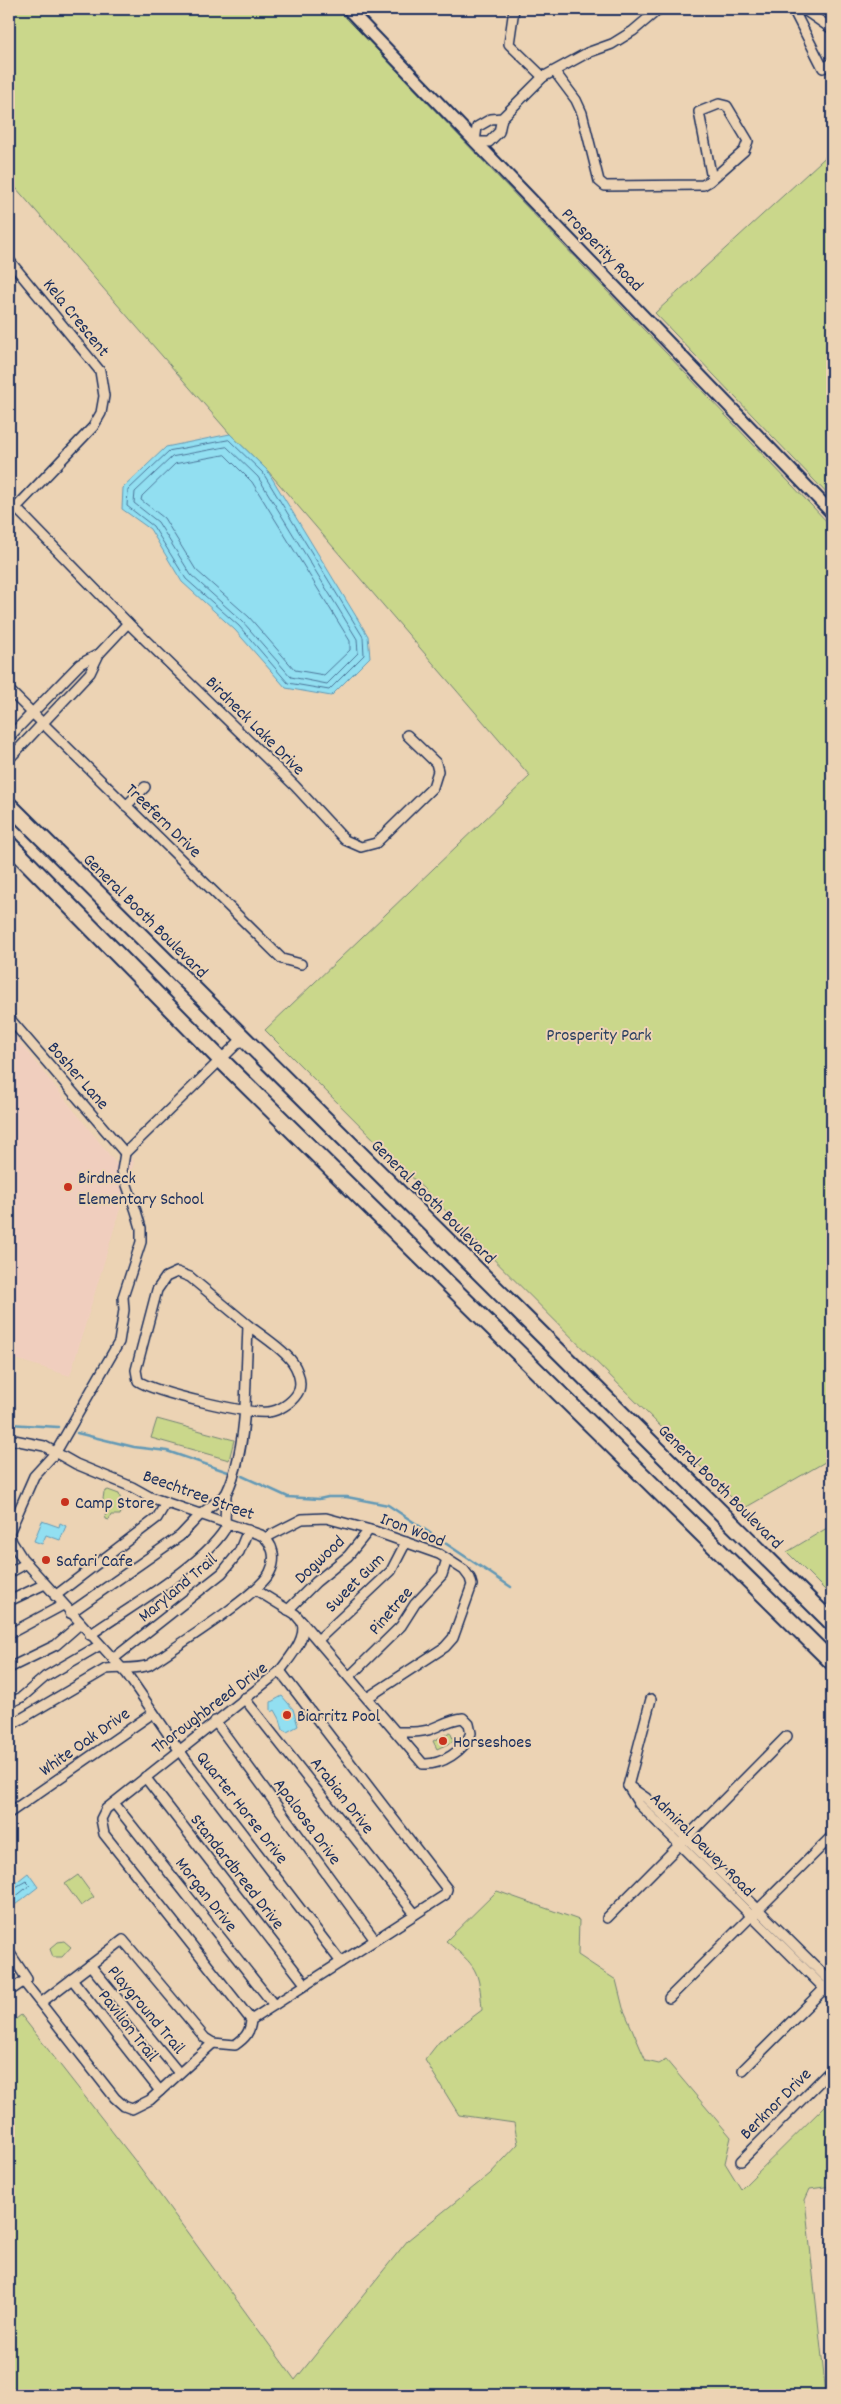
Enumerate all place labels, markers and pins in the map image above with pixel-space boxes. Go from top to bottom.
place label: Birdneck Elementary School [78,1167,205,1213]
marker: Birdneck Elementary School [62,1181,74,1193]
place label: Camp Store [75,1492,154,1517]
marker: Camp Store [59,1496,71,1508]
place label: Safari Cafe [56,1550,133,1575]
marker: Safari Cafe [40,1554,52,1566]
place label: Biarritz Pool [297,1705,381,1730]
marker: Biarritz Pool [281,1709,293,1721]
place label: Horseshoes [453,1731,532,1756]
marker: Horseshoes [437,1735,449,1747]

